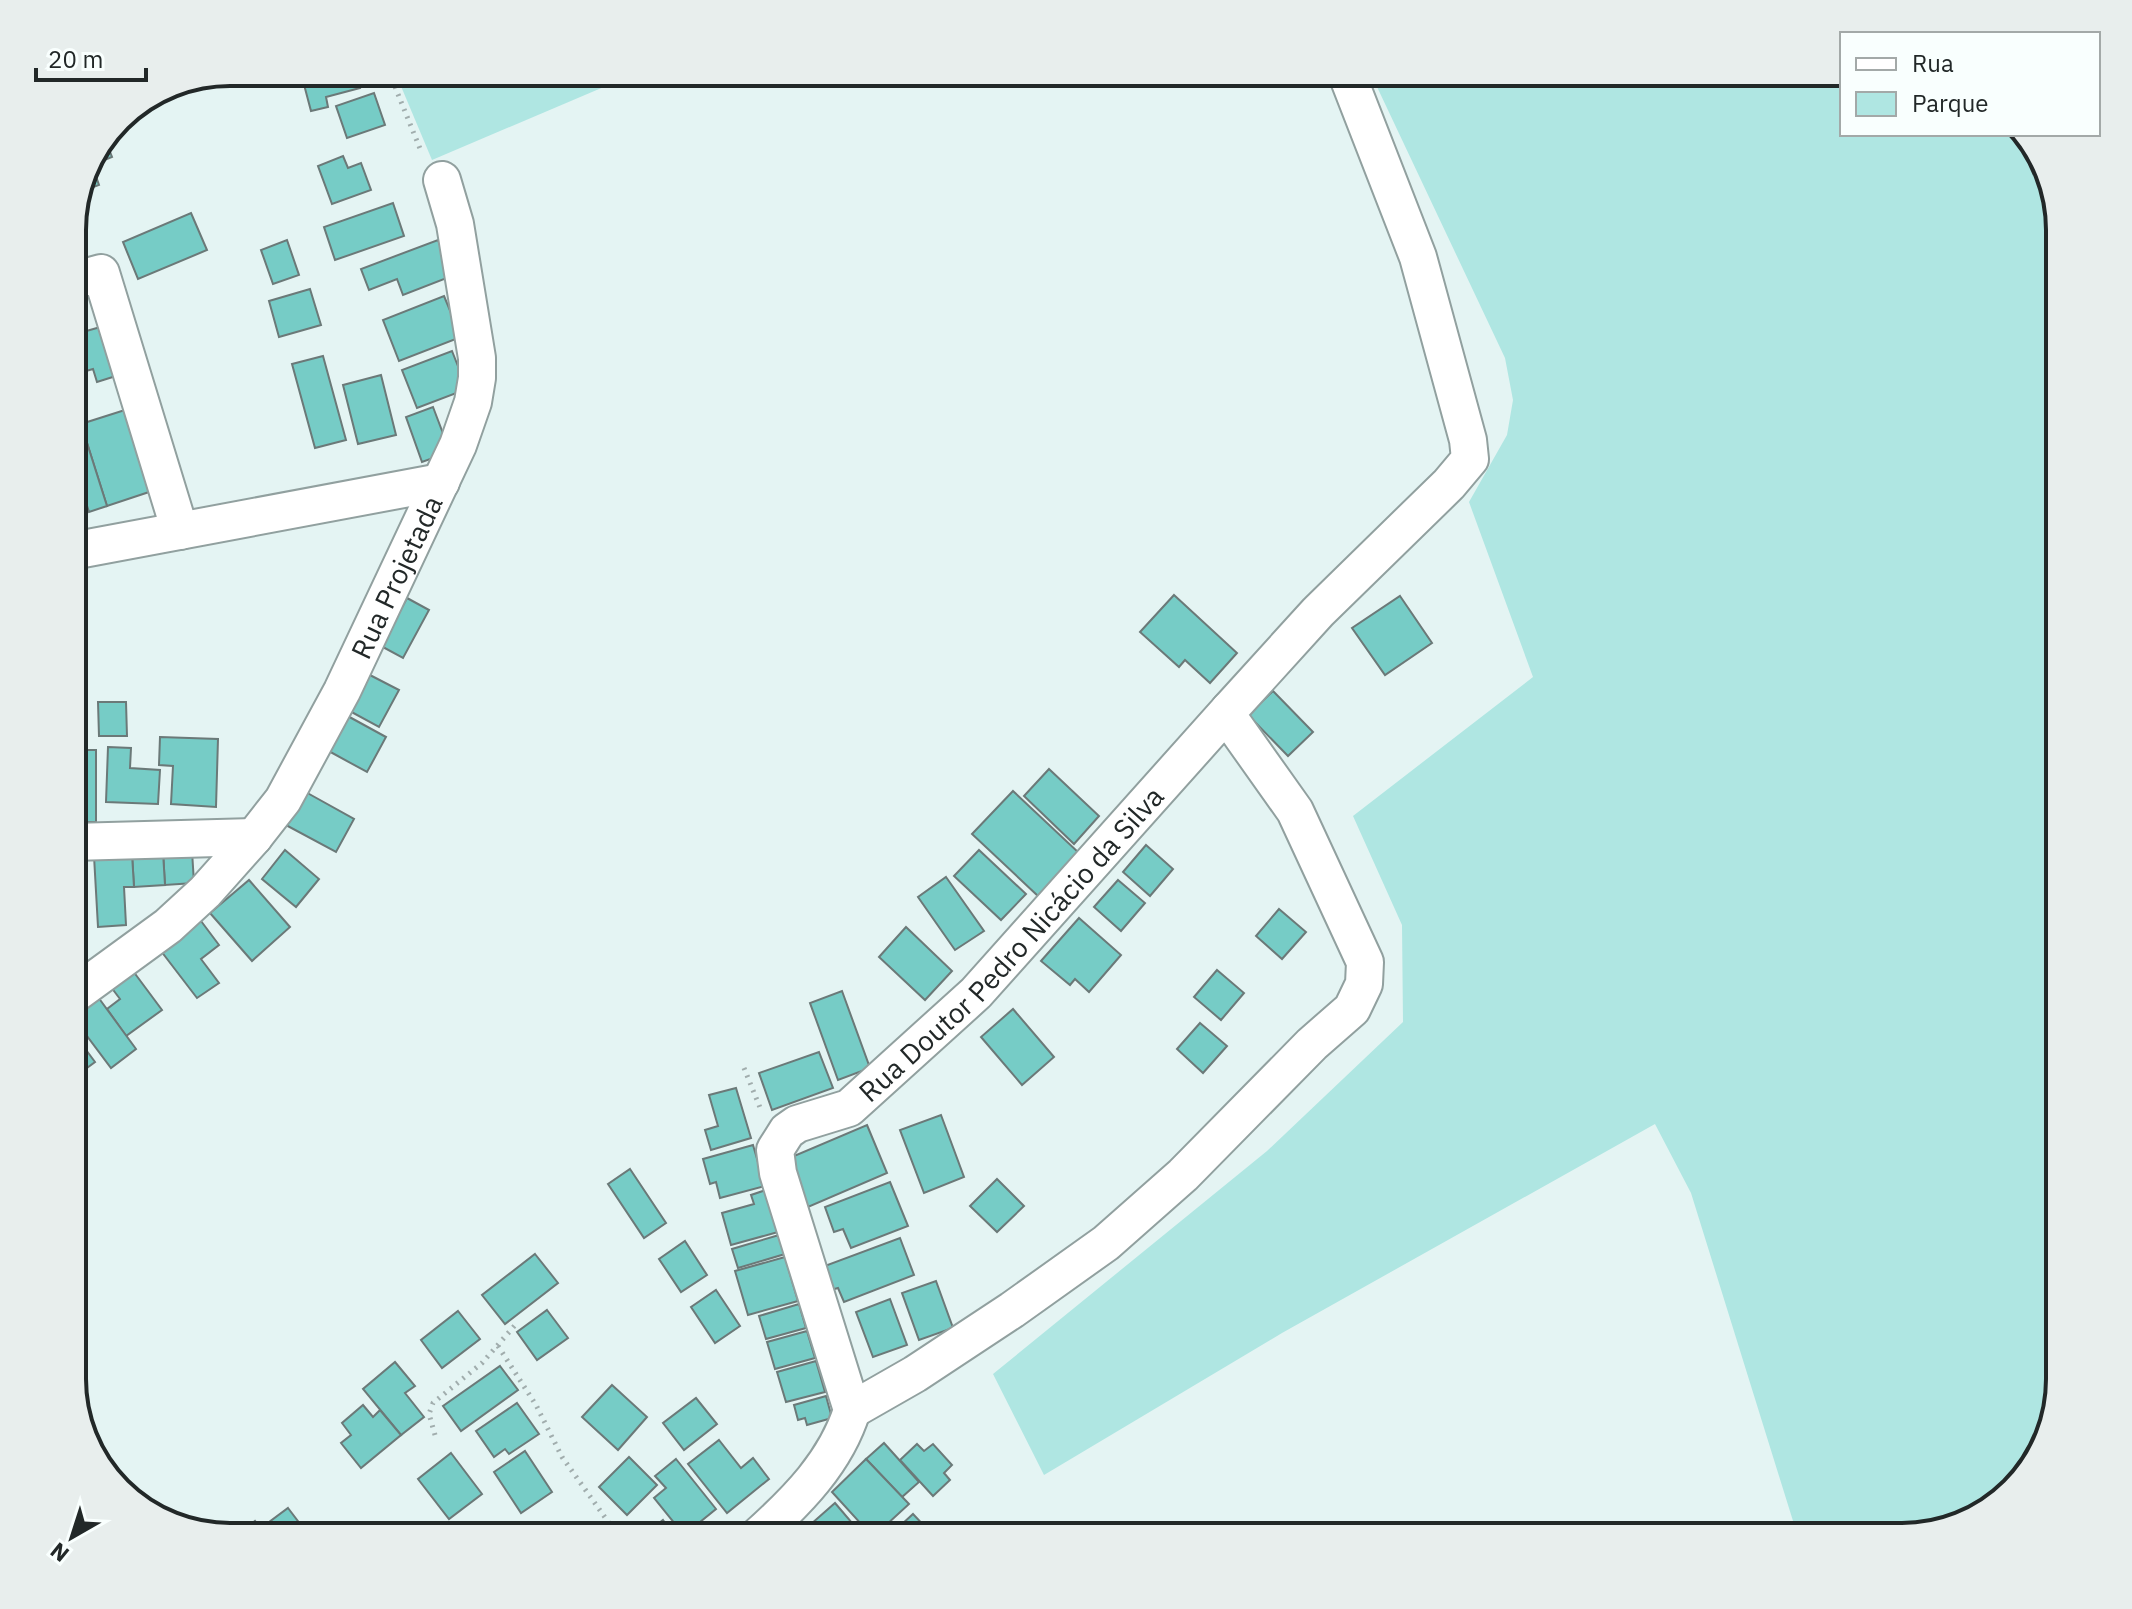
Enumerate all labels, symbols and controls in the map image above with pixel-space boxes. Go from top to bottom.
scale bar [36,32,146,82]
legend [1840,32,2100,136]
text: 20 m [48,43,103,75]
text: Rua [1912,47,1954,79]
text: Parque [1912,87,1989,119]
street label: Rua Projetada [342,489,450,664]
street label: Rua Doutor Pedro Nicácio da Silva [850,778,1171,1109]
north arrow [32,1497,112,1577]
text: N [44,1537,74,1569]

